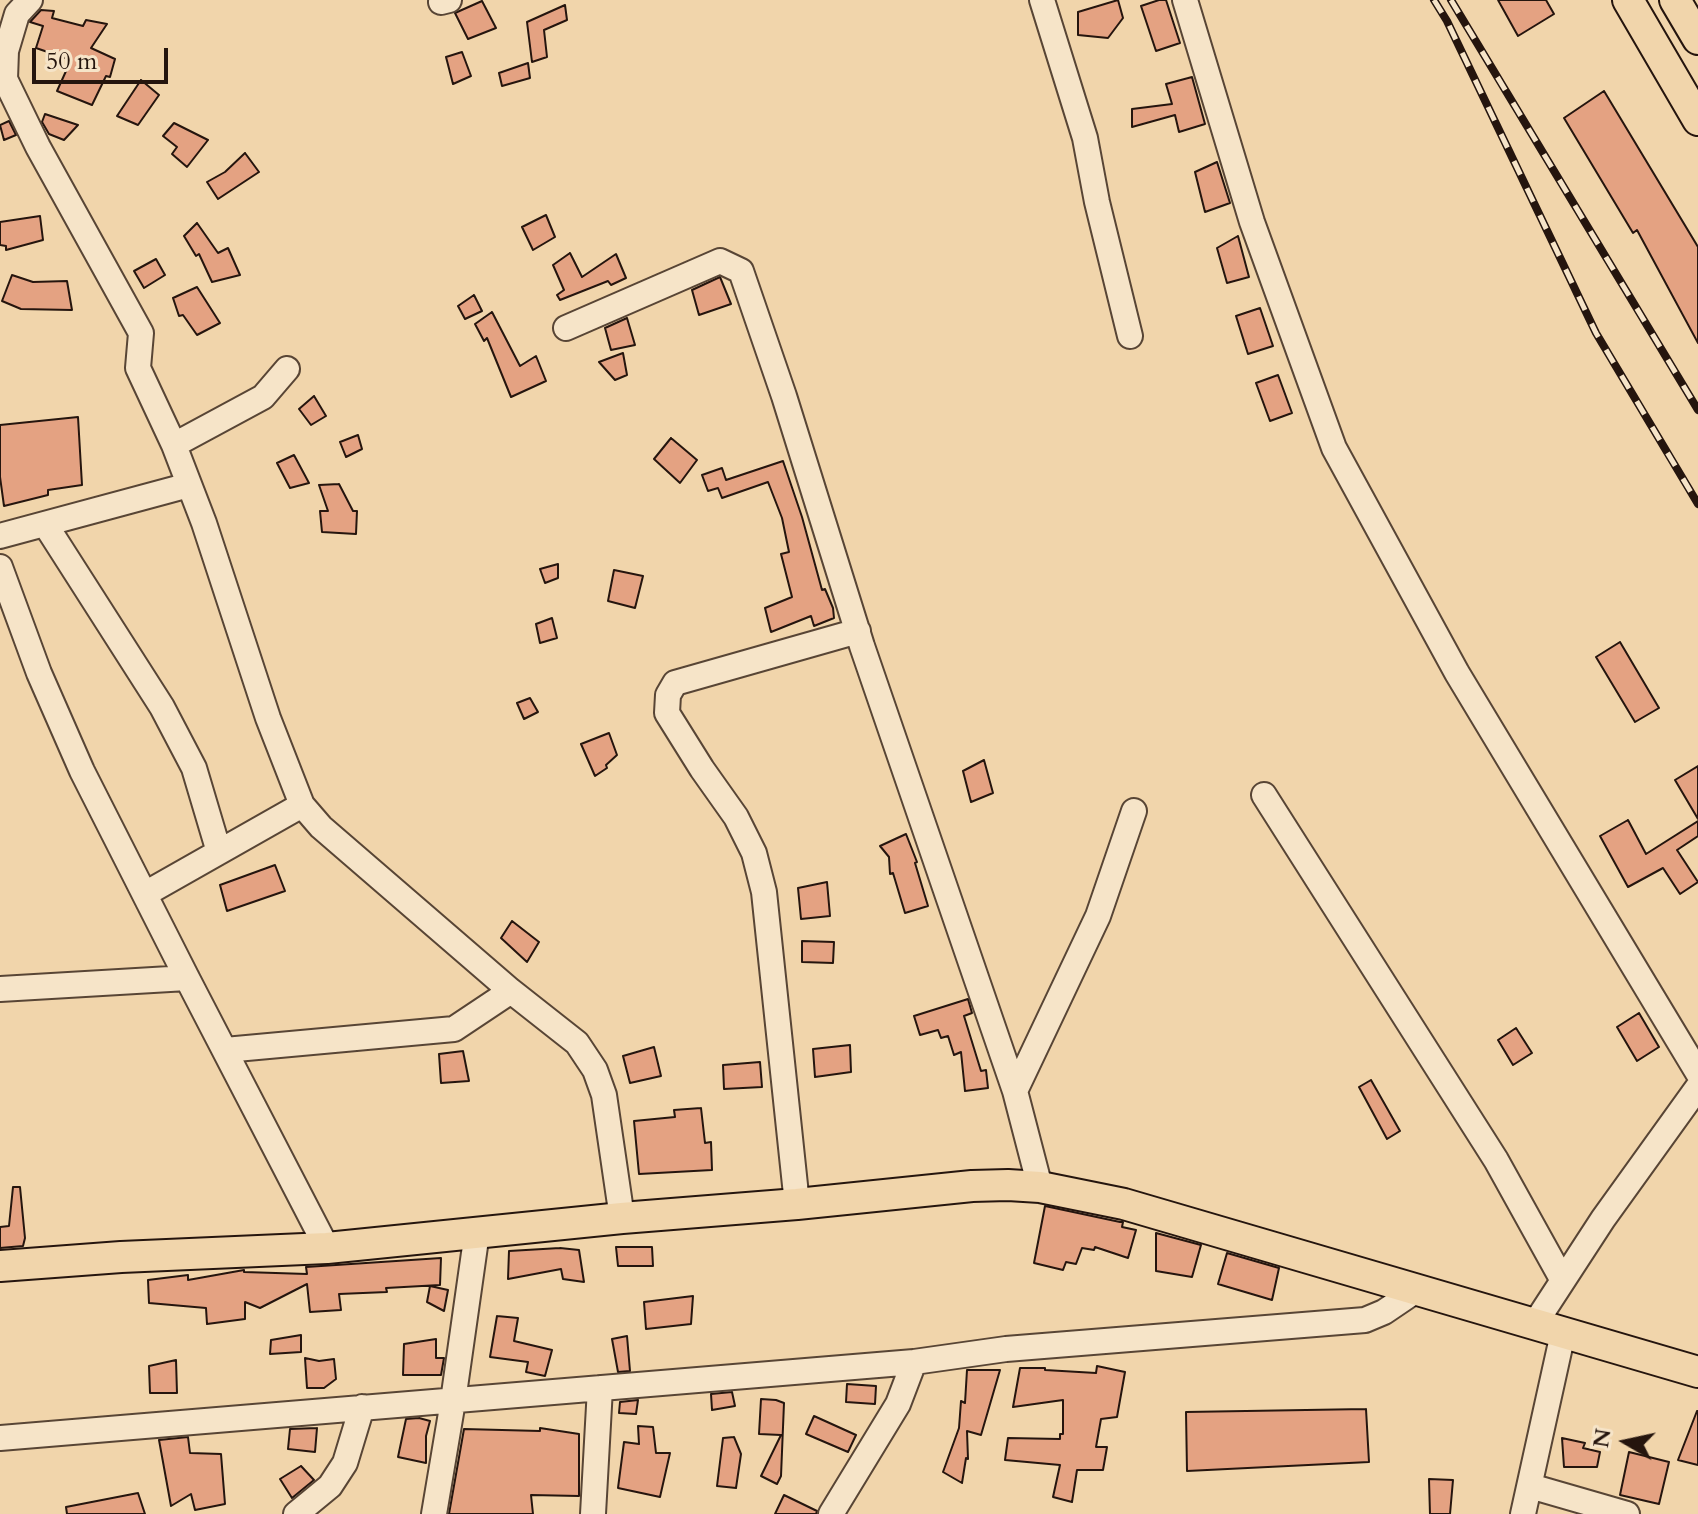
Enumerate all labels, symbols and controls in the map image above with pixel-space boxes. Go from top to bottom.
scale bar [36,32,172,82]
text: 50 m [46,45,97,78]
north arrow [1586,1402,1666,1482]
text: N [1586,1426,1619,1450]

